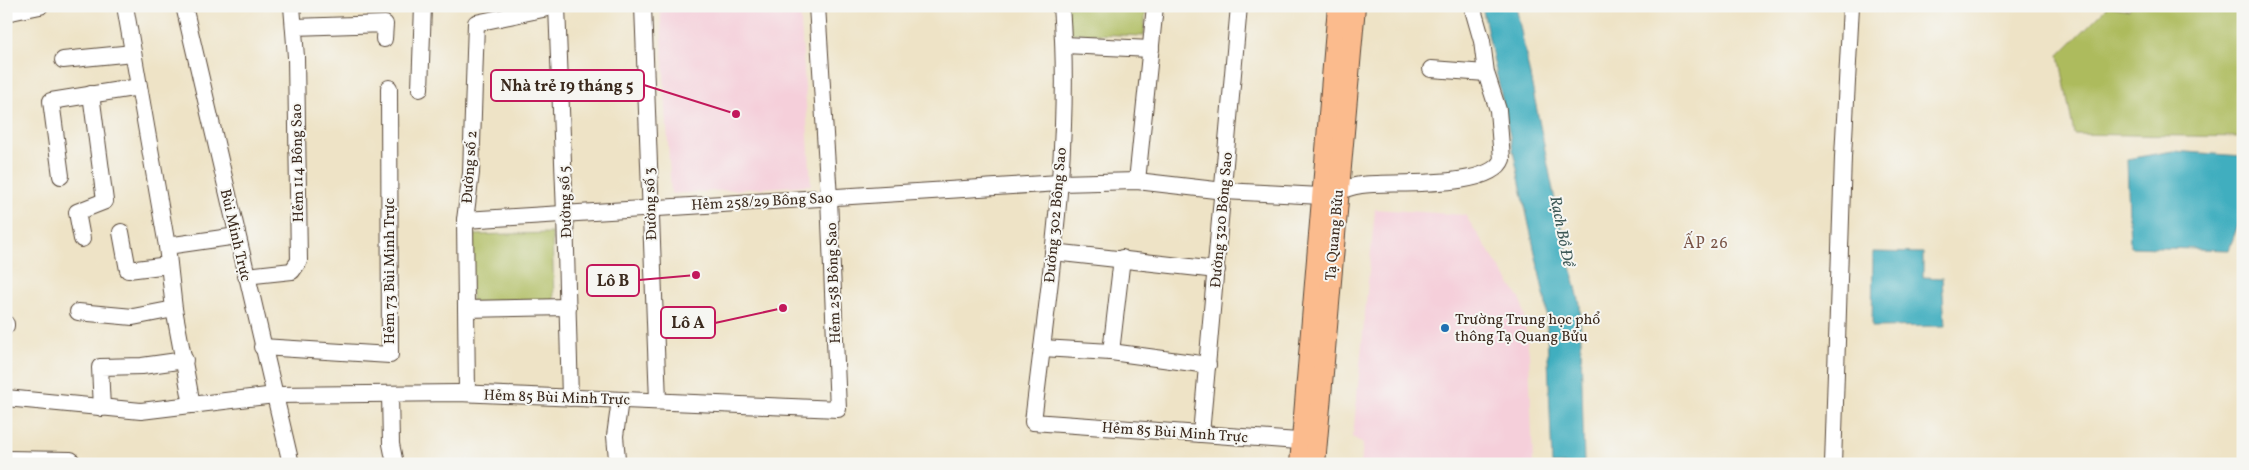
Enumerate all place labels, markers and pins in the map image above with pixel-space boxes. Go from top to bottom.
callout: Nhà trẻ 19 tháng 5 [491,70,644,101]
callout: Lô B [587,265,639,296]
callout: Lô A [661,307,715,338]
place label: Trường Trung học phổ thông Tạ Quang Bửu [1455,310,1600,348]
marker: Trường Trung học phổ thông Tạ Quang Bửu [1439,322,1451,334]

